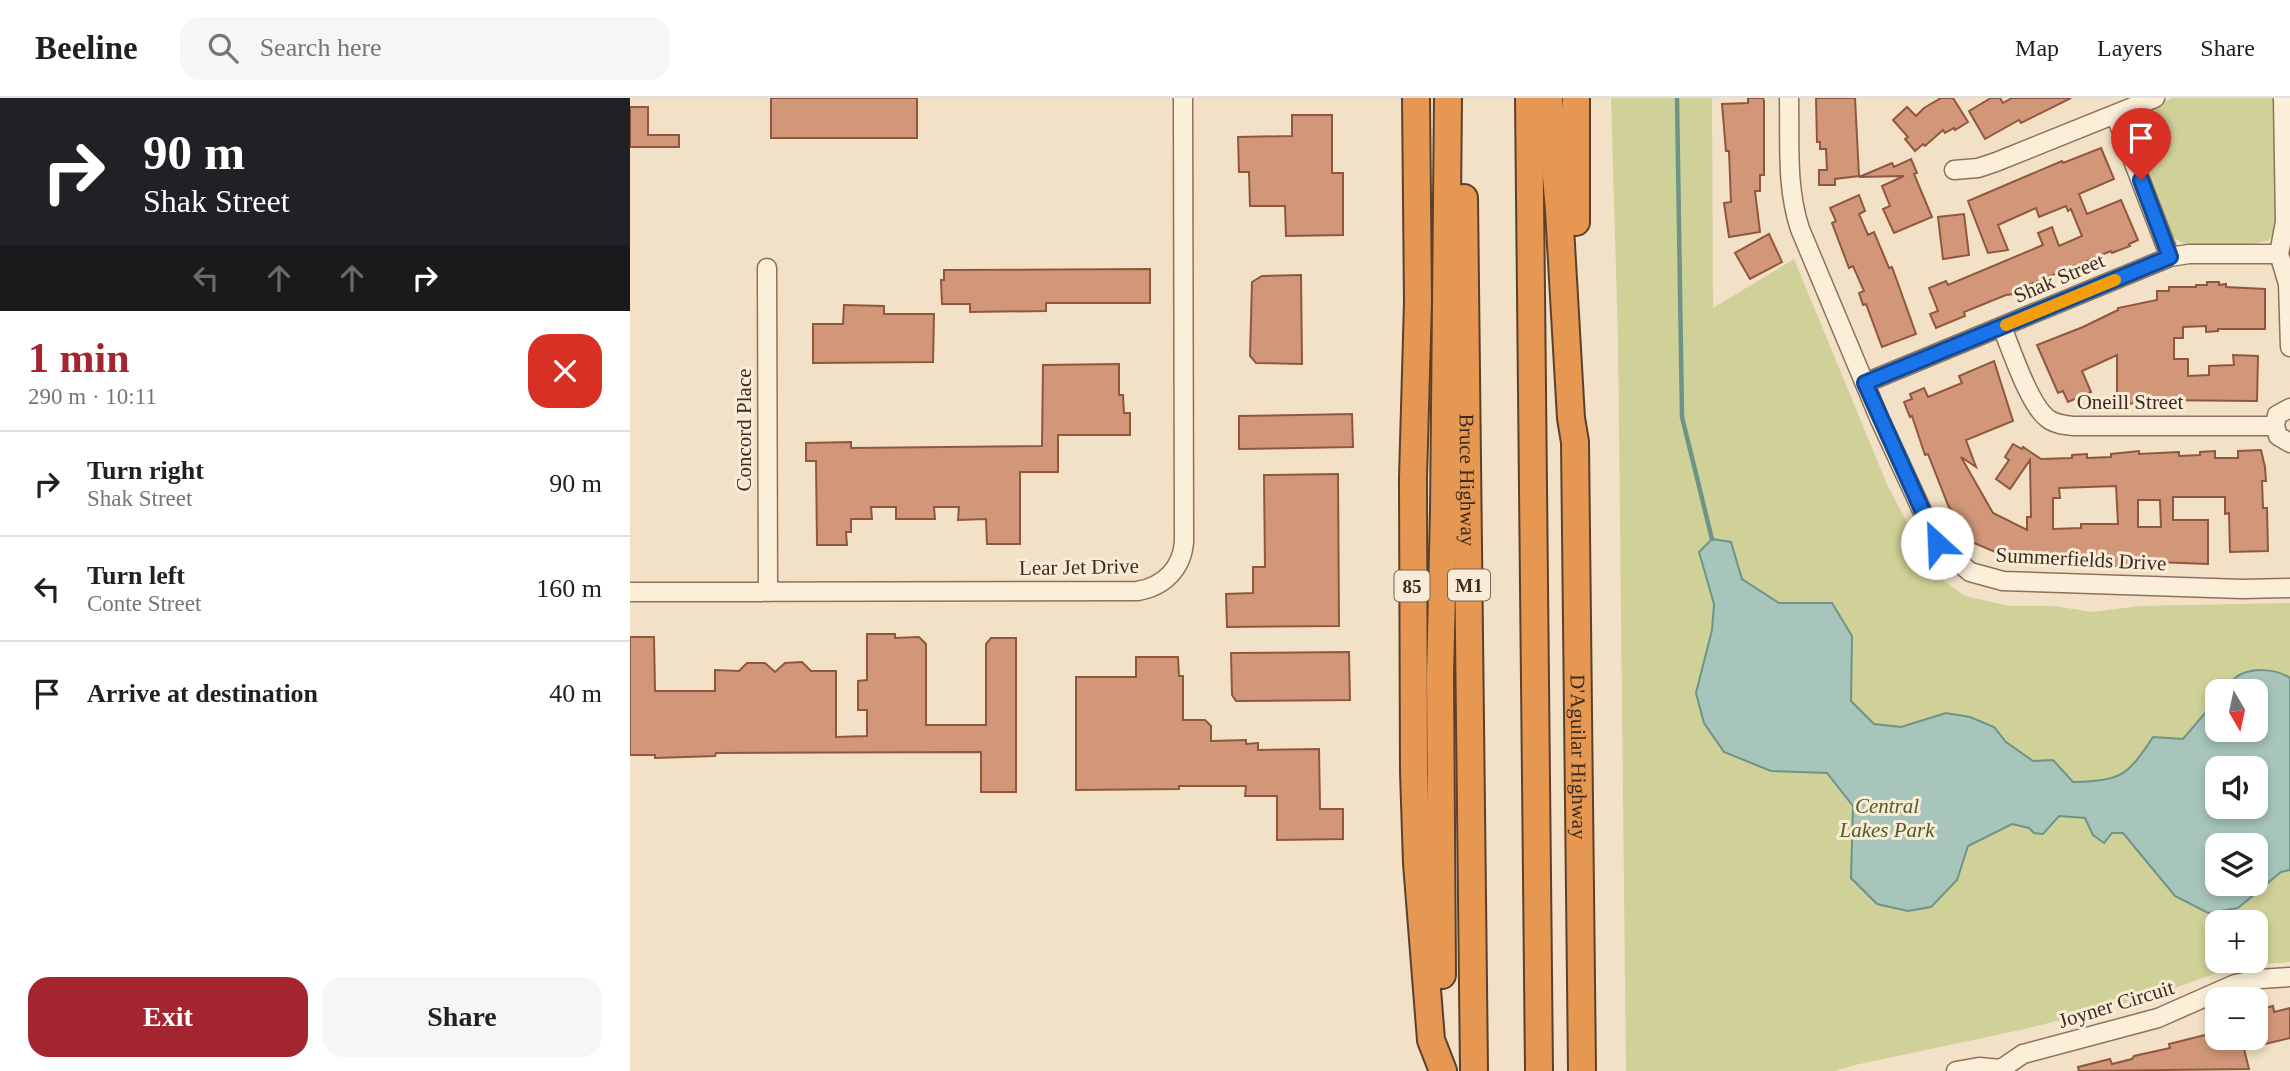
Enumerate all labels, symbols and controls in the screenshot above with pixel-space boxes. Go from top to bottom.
search box [180,17,670,80]
icon: search [204,29,242,67]
text: Beeline [35,30,138,66]
text: Search here [260,33,382,62]
text: Map [2015,35,2059,61]
text: Layers [2097,35,2162,61]
text: Share [2200,35,2255,61]
pin [2111,108,2171,180]
icon: arrive [2122,119,2160,157]
text: 90 m [143,125,245,180]
icon: right [28,126,119,217]
text: Shak Street [143,183,290,219]
street label: Shak Street [2010,248,2108,308]
icon: left [187,259,225,297]
icon: ahead [260,259,298,297]
icon: ahead [333,259,371,297]
icon: right [406,259,444,297]
button: close [528,334,602,408]
text: 1 min [28,335,130,381]
street label: Concord Place [732,368,756,492]
text: 290 m · 10:11 [28,384,157,409]
street label: Oneill Street [2077,390,2184,414]
street label: Bruce Highway [1454,414,1480,547]
text: Turn right [87,456,204,485]
icon: right [28,465,66,503]
text: 90 m [549,469,602,498]
text: Shak Street [87,486,192,511]
position arrow [1900,506,1974,580]
street label: Summerfields Drive [1995,543,2167,575]
street label: Lear Jet Drive [1019,554,1139,580]
text: Turn left [87,561,185,590]
icon: left [28,570,66,608]
road number: 85 [1394,570,1430,601]
road number: M1 [1448,570,1490,600]
text: 160 m [536,574,602,603]
text: Conte Street [87,591,201,616]
street label: D'Aguilar Highway [1566,674,1591,840]
icon: arrive [28,675,66,713]
text: Arrive at destination [87,679,318,708]
text: 40 m [549,679,602,708]
north arrow [2205,679,2268,742]
map controls [2205,679,2268,1050]
button: sound [2205,756,2268,819]
park label: Central Lakes Park [1838,794,1935,842]
button: layers [2205,833,2268,896]
button: + [2205,910,2268,973]
street label: Joyner Circuit [2055,975,2177,1033]
button: Exit [28,977,308,1057]
button: Share [322,977,602,1057]
button: − [2205,987,2268,1050]

